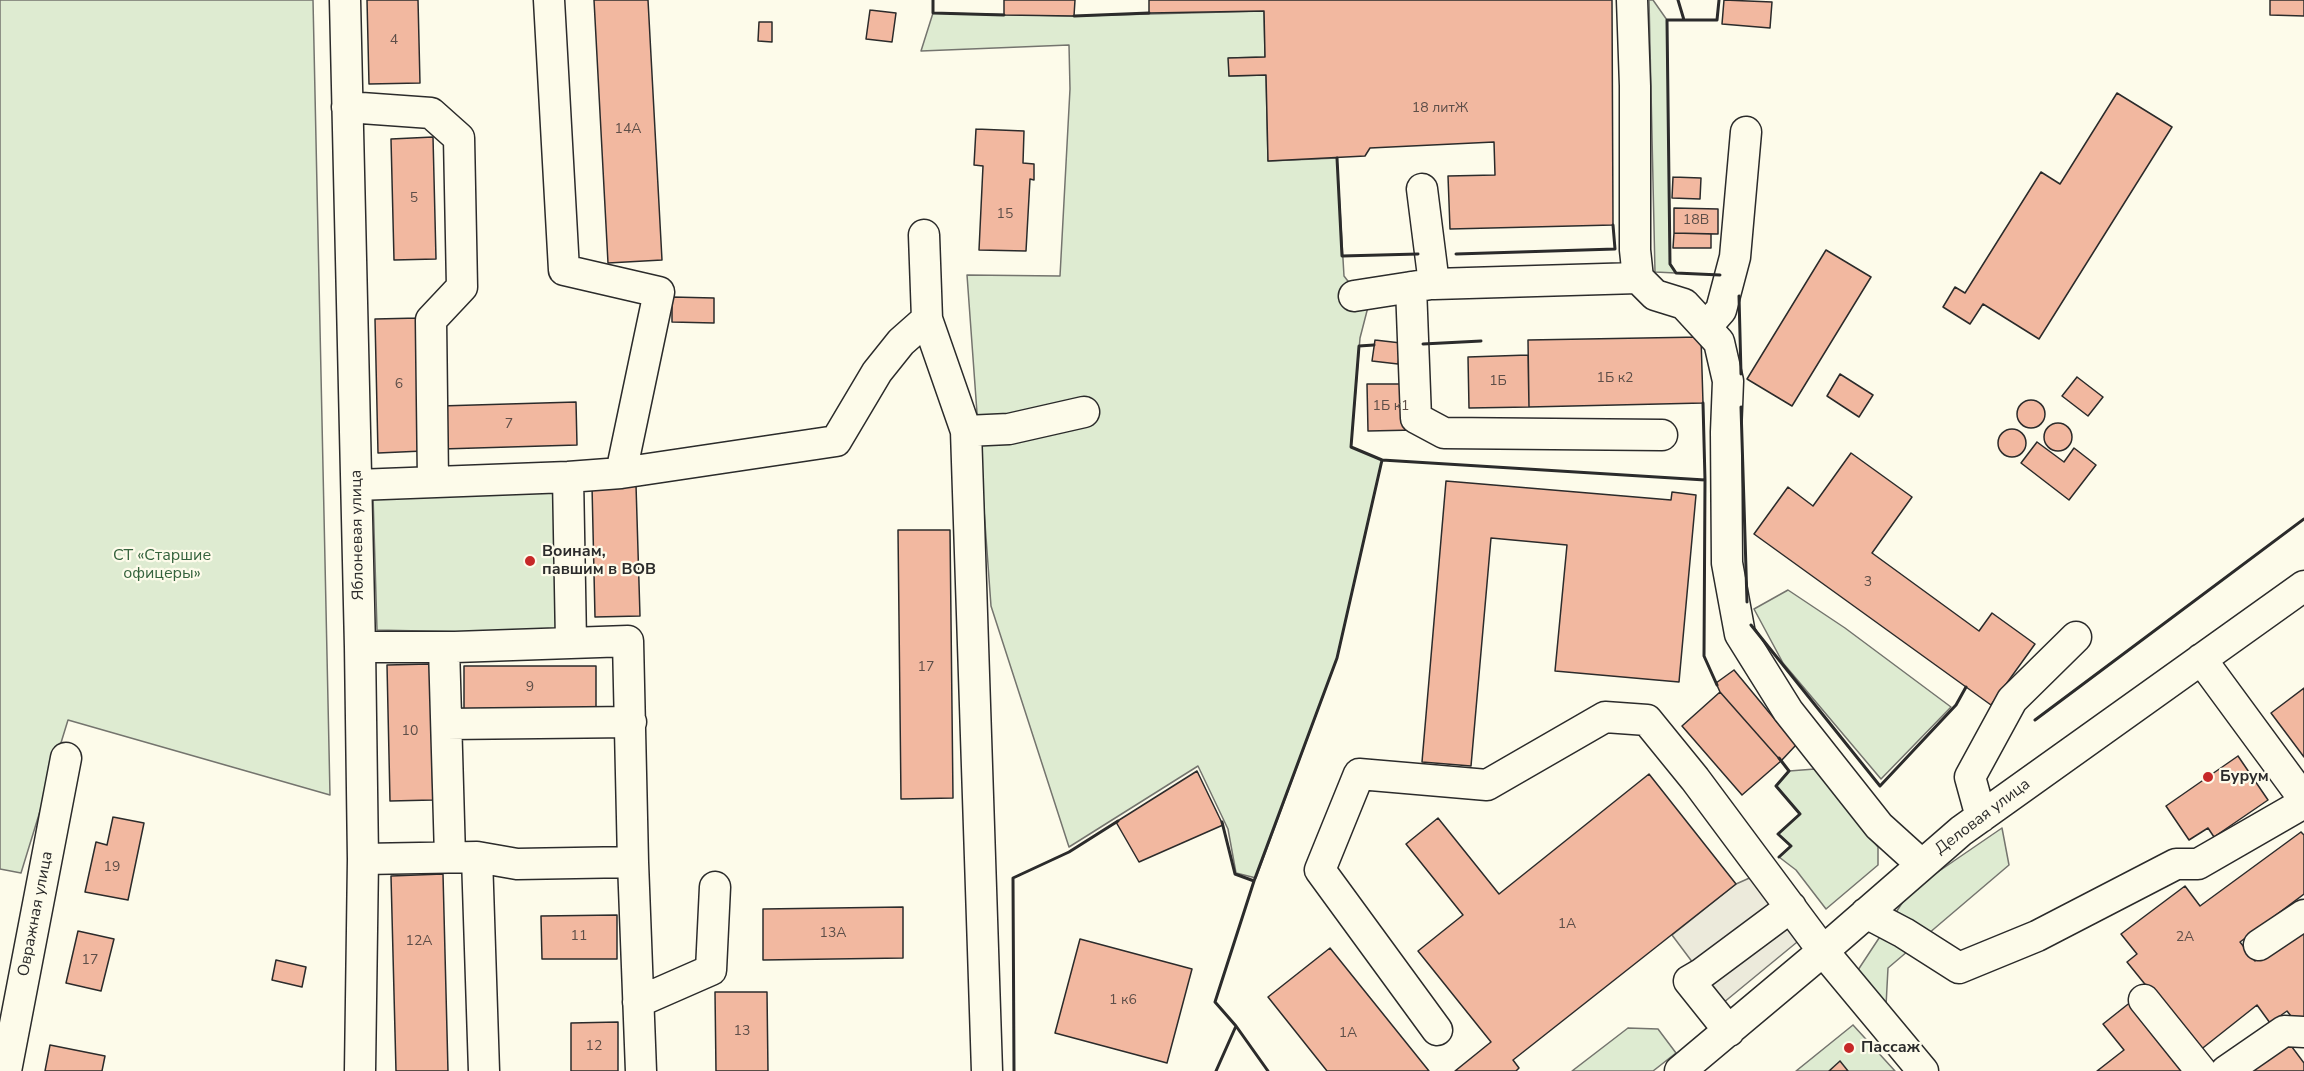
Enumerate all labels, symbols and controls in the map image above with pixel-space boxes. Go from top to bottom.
house number: 4 [390,33,398,49]
house number: 18 литЖ [1412,101,1468,117]
house number: 14А [614,122,642,138]
house number: 5 [410,191,418,207]
house number: 15 [997,207,1013,223]
house number: 18В [1683,213,1709,229]
house number: 1Б к2 [1596,371,1634,387]
house number: 1Б [1489,374,1507,390]
house number: 6 [395,377,403,393]
house number: 1Б к1 [1372,399,1410,415]
house number: 7 [505,417,513,433]
street label: Яблоневая улица [347,470,369,600]
place label: Воинам, павшим в ВОВ [542,542,656,580]
park label: СТ «Старшие офицеры» [113,546,211,584]
marker: Воинам, павшим в ВОВ [523,554,537,568]
house number: 3 [1864,575,1872,591]
house number: 17 [918,660,934,676]
house number: 9 [526,680,534,696]
house number: 10 [402,724,418,740]
place label: Бурум [2220,767,2269,787]
marker: Бурум [2201,770,2215,784]
street label: Деловая улица [1932,775,2034,859]
street label: Овражная улица [14,850,58,978]
house number: 19 [104,860,120,876]
house number: 1А [1558,917,1576,933]
house number: 13А [819,926,847,942]
house number: 11 [571,929,587,945]
house number: 2А [2176,930,2194,946]
house number: 12А [405,934,433,950]
house number: 17 [82,953,98,969]
house number: 1 к6 [1109,993,1137,1009]
house number: 13 [734,1024,750,1040]
house number: 1А [1339,1026,1357,1042]
place label: Пассаж [1861,1038,1920,1058]
house number: 12 [586,1039,602,1055]
marker: Пассаж [1842,1041,1856,1055]

